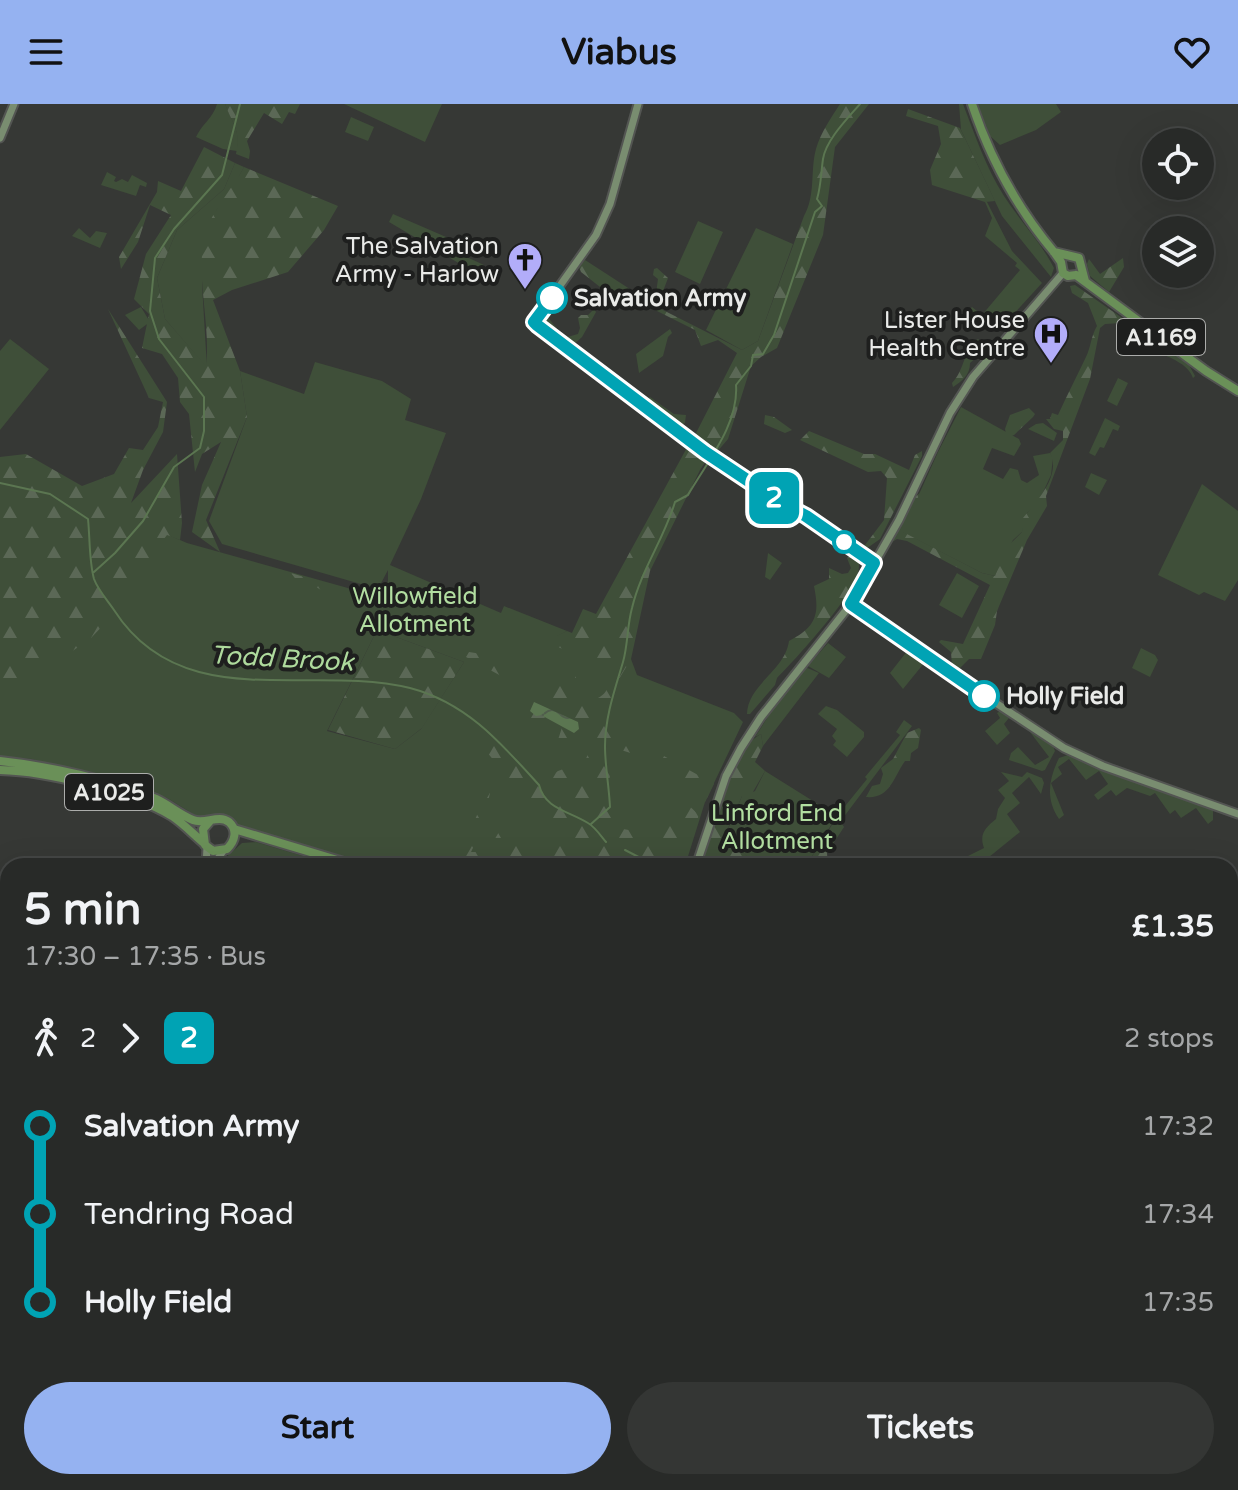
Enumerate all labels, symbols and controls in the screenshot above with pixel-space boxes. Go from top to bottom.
icon: menu [24,30,68,74]
icon: heart [1170,30,1214,74]
text: Viabus [561,31,677,74]
map controls [1142,128,1214,288]
button: locate [1142,128,1214,200]
button: layers [1142,216,1214,288]
place label: The Salvation Army - Harlow [335,232,499,289]
church icon: The Salvation Army - Harlow [506,241,544,291]
marker: Salvation Army [537,283,567,313]
place label: Salvation Army [574,284,746,313]
place label: Lister House Health Centre [868,306,1025,363]
hospital icon: Lister House Health Centre [1032,315,1070,365]
road number: A1169 [1117,319,1205,355]
line badge: 2 [748,472,800,524]
text: 2 [765,481,783,515]
unlabelled marker [833,531,855,553]
park label: Willowfield Allotment [352,582,478,639]
water label: Todd Brook [210,639,356,678]
marker: Holly Field [969,681,999,711]
place label: Holly Field [1006,682,1124,711]
road number: A1025 [65,774,153,810]
park label: Linford End Allotment [711,799,843,856]
text: 5 min [24,884,141,937]
text: £1.35 [1132,908,1214,945]
text: 17:30 – 17:35 · Bus [24,941,266,972]
icon: walk [24,1016,68,1060]
icon: forward [108,1016,152,1060]
text: 2 [180,1021,198,1055]
text: 2 [80,1023,96,1054]
text: 2 stops [1124,1023,1214,1054]
text: Salvation Army [84,1108,299,1145]
text: 17:32 [1142,1111,1214,1142]
text: Tendring Road [84,1196,294,1233]
text: 17:34 [1142,1199,1214,1230]
text: Holly Field [84,1284,232,1321]
text: 17:35 [1142,1287,1214,1318]
button: Start [24,1382,611,1474]
button: Tickets [627,1382,1214,1474]

